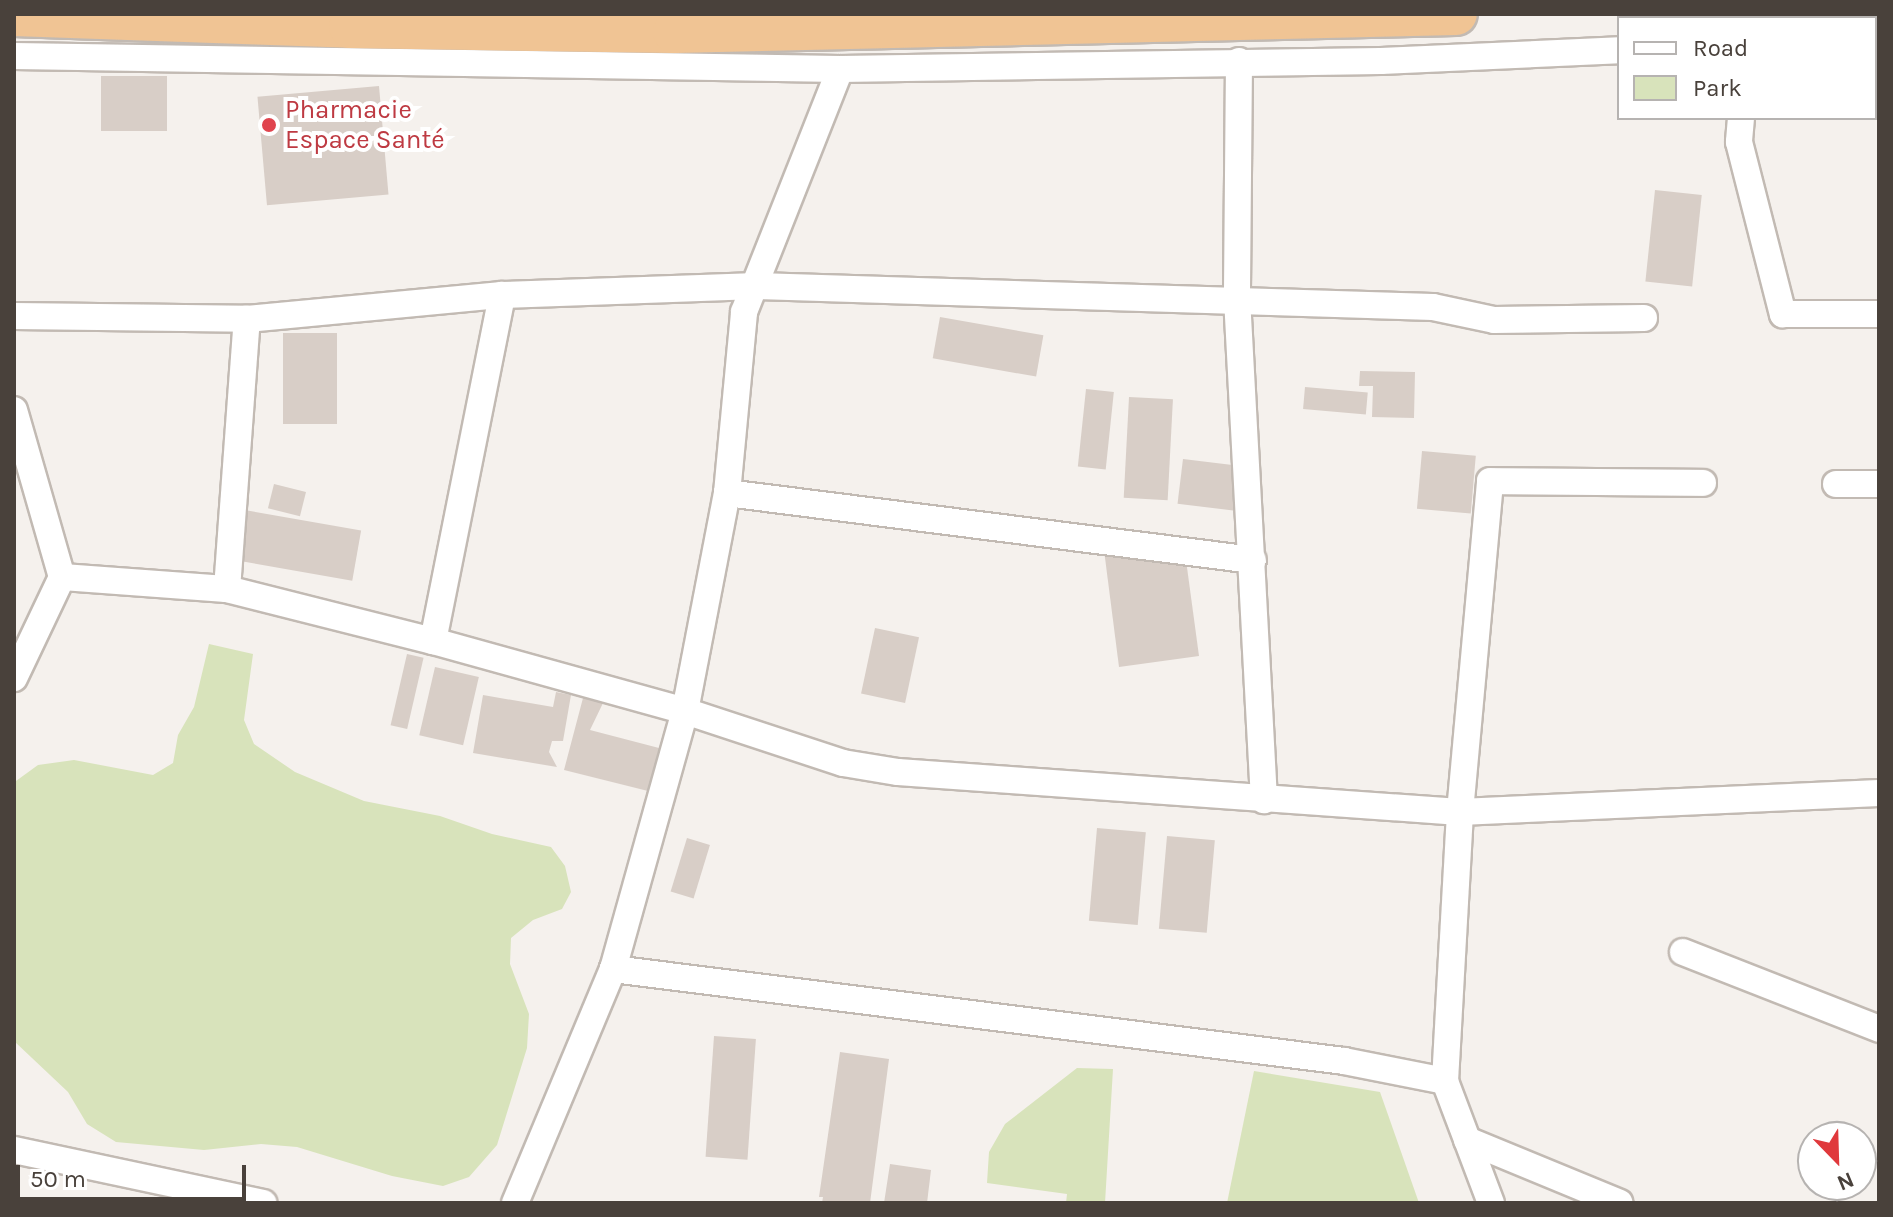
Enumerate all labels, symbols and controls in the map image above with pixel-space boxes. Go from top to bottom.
legend [1617,16,1877,120]
text: Road [1693,34,1748,62]
text: Park [1693,74,1742,102]
place label: Pharmacie Espace Santé [285,94,445,156]
marker: Pharmacie Espace Santé [260,116,278,134]
north arrow [1797,1121,1877,1201]
scale bar [20,1149,250,1199]
text: 50 m [30,1165,86,1193]
text: N [1833,1166,1858,1196]

